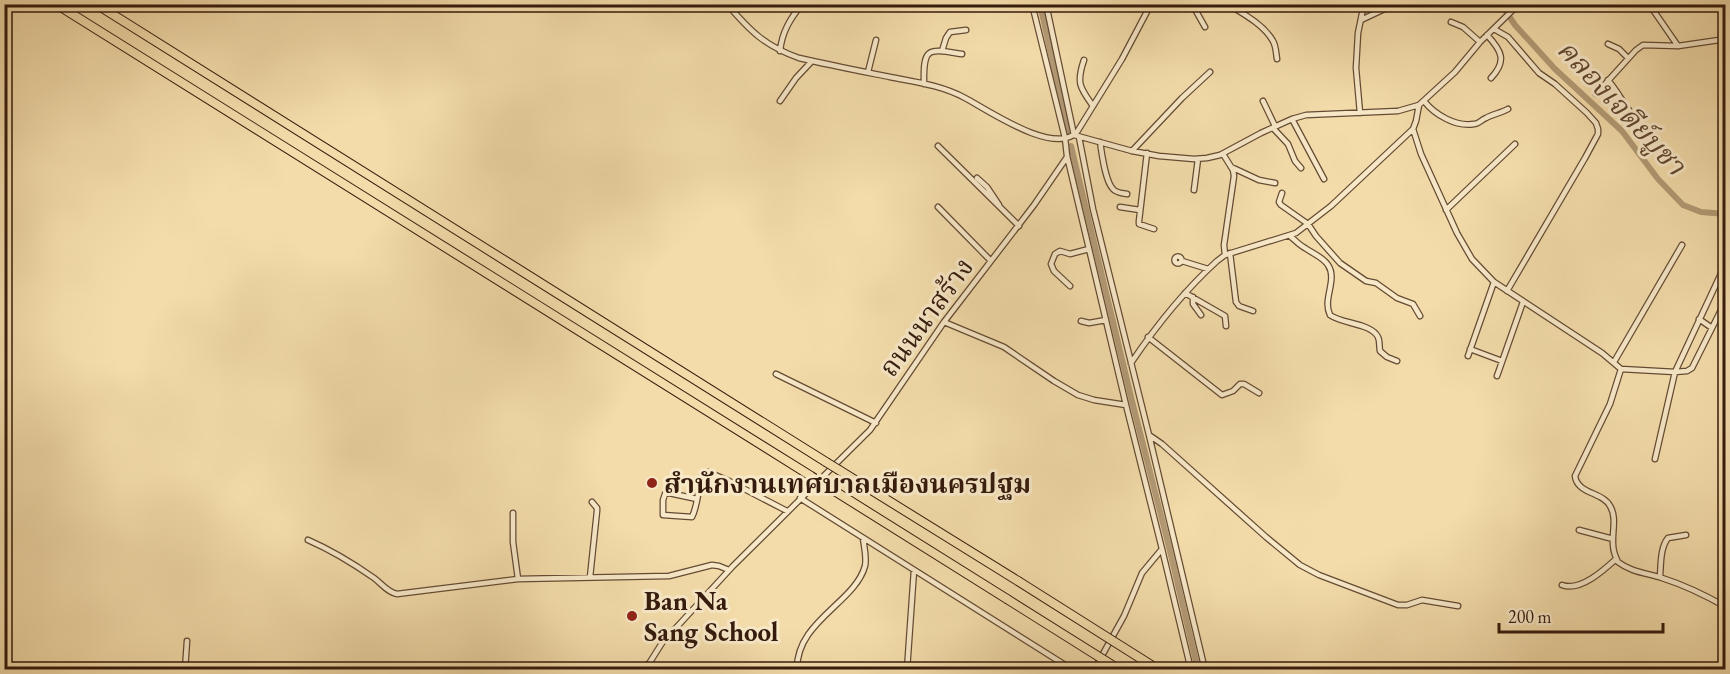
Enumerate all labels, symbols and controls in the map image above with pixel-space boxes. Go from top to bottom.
water label: คลองเจดีย์บูชา [1549,32,1695,184]
street label: ถนนนาสร้าง [871,251,981,383]
place label: สำนักงานเทศบาลเมืองนครปฐม [664,466,1031,501]
marker: สำนักงานเทศบาลเมืองนครปฐม [645,476,659,490]
place label: Ban Na Sang School [644,583,779,649]
scale bar [1499,596,1662,634]
text: 200 m [1508,605,1552,628]
marker: Ban Na Sang School [625,609,639,623]

